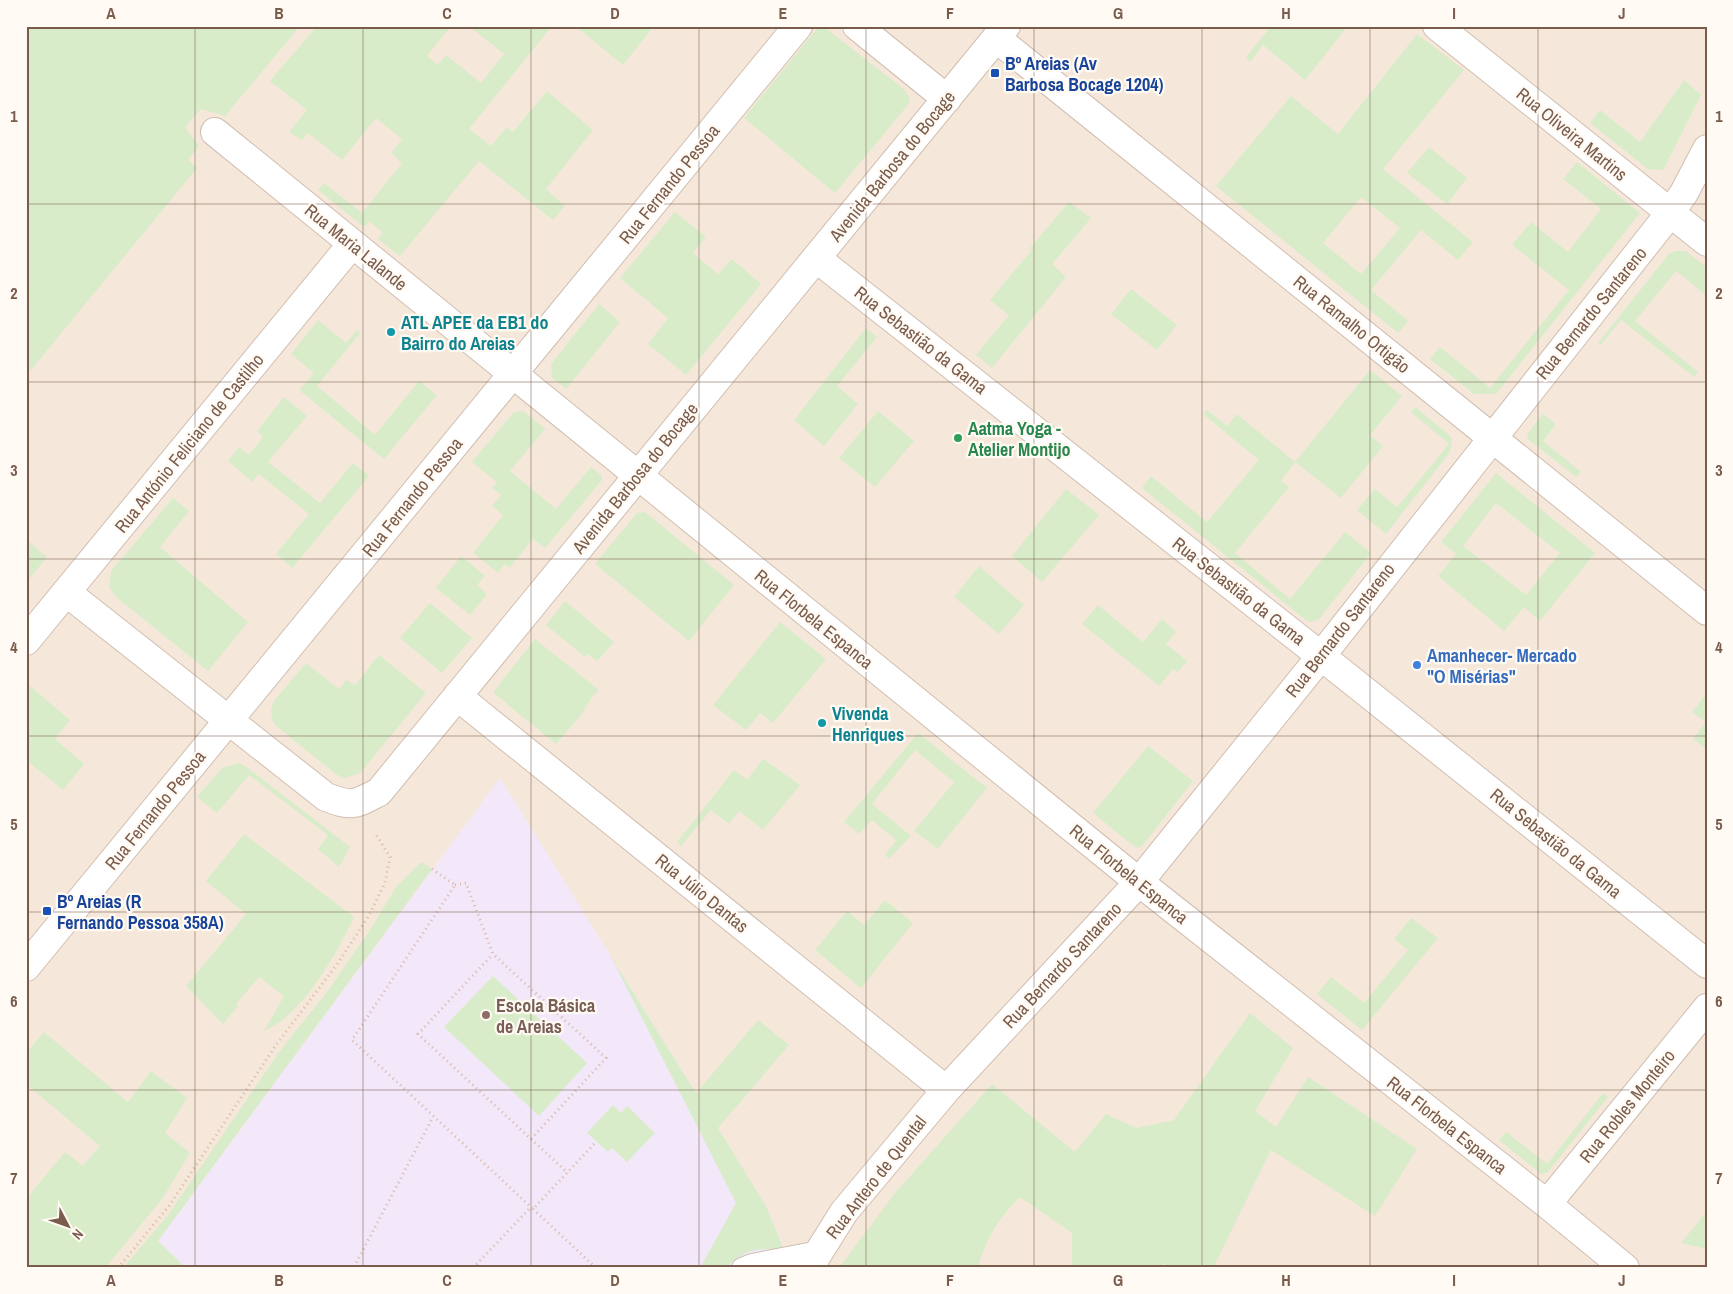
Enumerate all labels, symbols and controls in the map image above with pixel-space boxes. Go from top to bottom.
text: A [106,2,116,24]
text: B [274,2,284,24]
text: C [442,2,452,24]
text: D [610,2,620,24]
text: E [779,2,788,24]
text: F [946,2,954,24]
text: G [1113,2,1123,24]
text: H [1281,2,1291,24]
text: I [1452,2,1456,24]
text: J [1618,2,1626,24]
place label: Bº Areias (Av Barbosa Bocage 1204) [1005,51,1163,97]
marker: Bº Areias (Av Barbosa Bocage 1204) [989,67,1001,79]
street label: Rua Oliveira Martins [1511,81,1633,187]
street label: Avenida Barbosa do Bocage [823,85,961,248]
text: 1 [10,105,18,127]
text: 1 [1715,105,1723,127]
street label: Rua Fernando Pessoa [613,119,725,249]
street label: Rua Maria Lalande [299,198,413,296]
street label: Rua Bernardo Santareno [1530,241,1652,385]
street label: Rua Ramalho Ortigão [1288,269,1416,379]
street label: Rua Sebastião da Gama [849,280,993,400]
text: 2 [10,282,18,304]
text: 2 [1715,282,1723,304]
place label: ATL APEE da EB1 do Bairro do Areias [401,310,548,356]
marker: ATL APEE da EB1 do Bairro do Areias [385,326,397,338]
street label: Rua António Feliciano de Castilho [109,348,269,538]
street label: Avenida Barbosa do Bocage [566,397,704,560]
place label: Aatma Yoga - Atelier Montijo [968,416,1071,462]
street label: Rua Fernando Pessoa [356,432,468,562]
marker: Aatma Yoga - Atelier Montijo [952,432,964,444]
text: 3 [10,459,18,481]
text: 3 [1715,459,1723,481]
street label: Rua Sebastião da Gama [1167,531,1311,651]
street label: Rua Bernardo Santareno [1280,558,1400,702]
street label: Rua Florbela Espanca [749,563,879,675]
text: 4 [10,636,18,658]
text: 4 [1715,636,1723,658]
place label: Amanhecer- Mercado "O Misérias" [1427,643,1577,689]
marker: Amanhecer- Mercado "O Misérias" [1411,659,1423,671]
place label: Vivenda Henriques [832,701,904,747]
marker: Vivenda Henriques [816,717,828,729]
street label: Rua Fernando Pessoa [99,745,211,875]
street label: Rua Sebastião da Gama [1485,782,1627,904]
text: 5 [10,813,18,835]
text: 5 [1715,813,1723,835]
street label: Rua Florbela Espanca [1064,818,1194,930]
street label: Rua Júlio Dantas [650,848,754,938]
place label: Bº Areias (R Fernando Pessoa 358A) [57,889,224,935]
street label: Rua Bernardo Santareno [997,896,1127,1034]
marker: Bº Areias (R Fernando Pessoa 358A) [41,905,53,917]
text: 6 [10,990,18,1012]
text: 6 [1715,990,1723,1012]
place label: Escola Básica de Areias [496,993,596,1039]
marker: Escola Básica de Areias [480,1009,492,1021]
street label: Rua Robles Monteiro [1573,1044,1681,1168]
street label: Rua Florbela Espanca [1382,1070,1512,1180]
street label: Rua Antero de Quental [820,1110,932,1244]
text: 7 [10,1167,18,1189]
text: 7 [1715,1167,1723,1189]
north arrow [42,1202,92,1252]
text: N [68,1225,87,1244]
text: A [106,1269,116,1291]
text: B [274,1269,284,1291]
text: C [442,1269,452,1291]
text: D [610,1269,620,1291]
text: E [779,1269,788,1291]
text: F [946,1269,954,1291]
text: G [1113,1269,1123,1291]
text: H [1281,1269,1291,1291]
text: I [1452,1269,1456,1291]
text: J [1618,1269,1626,1291]

